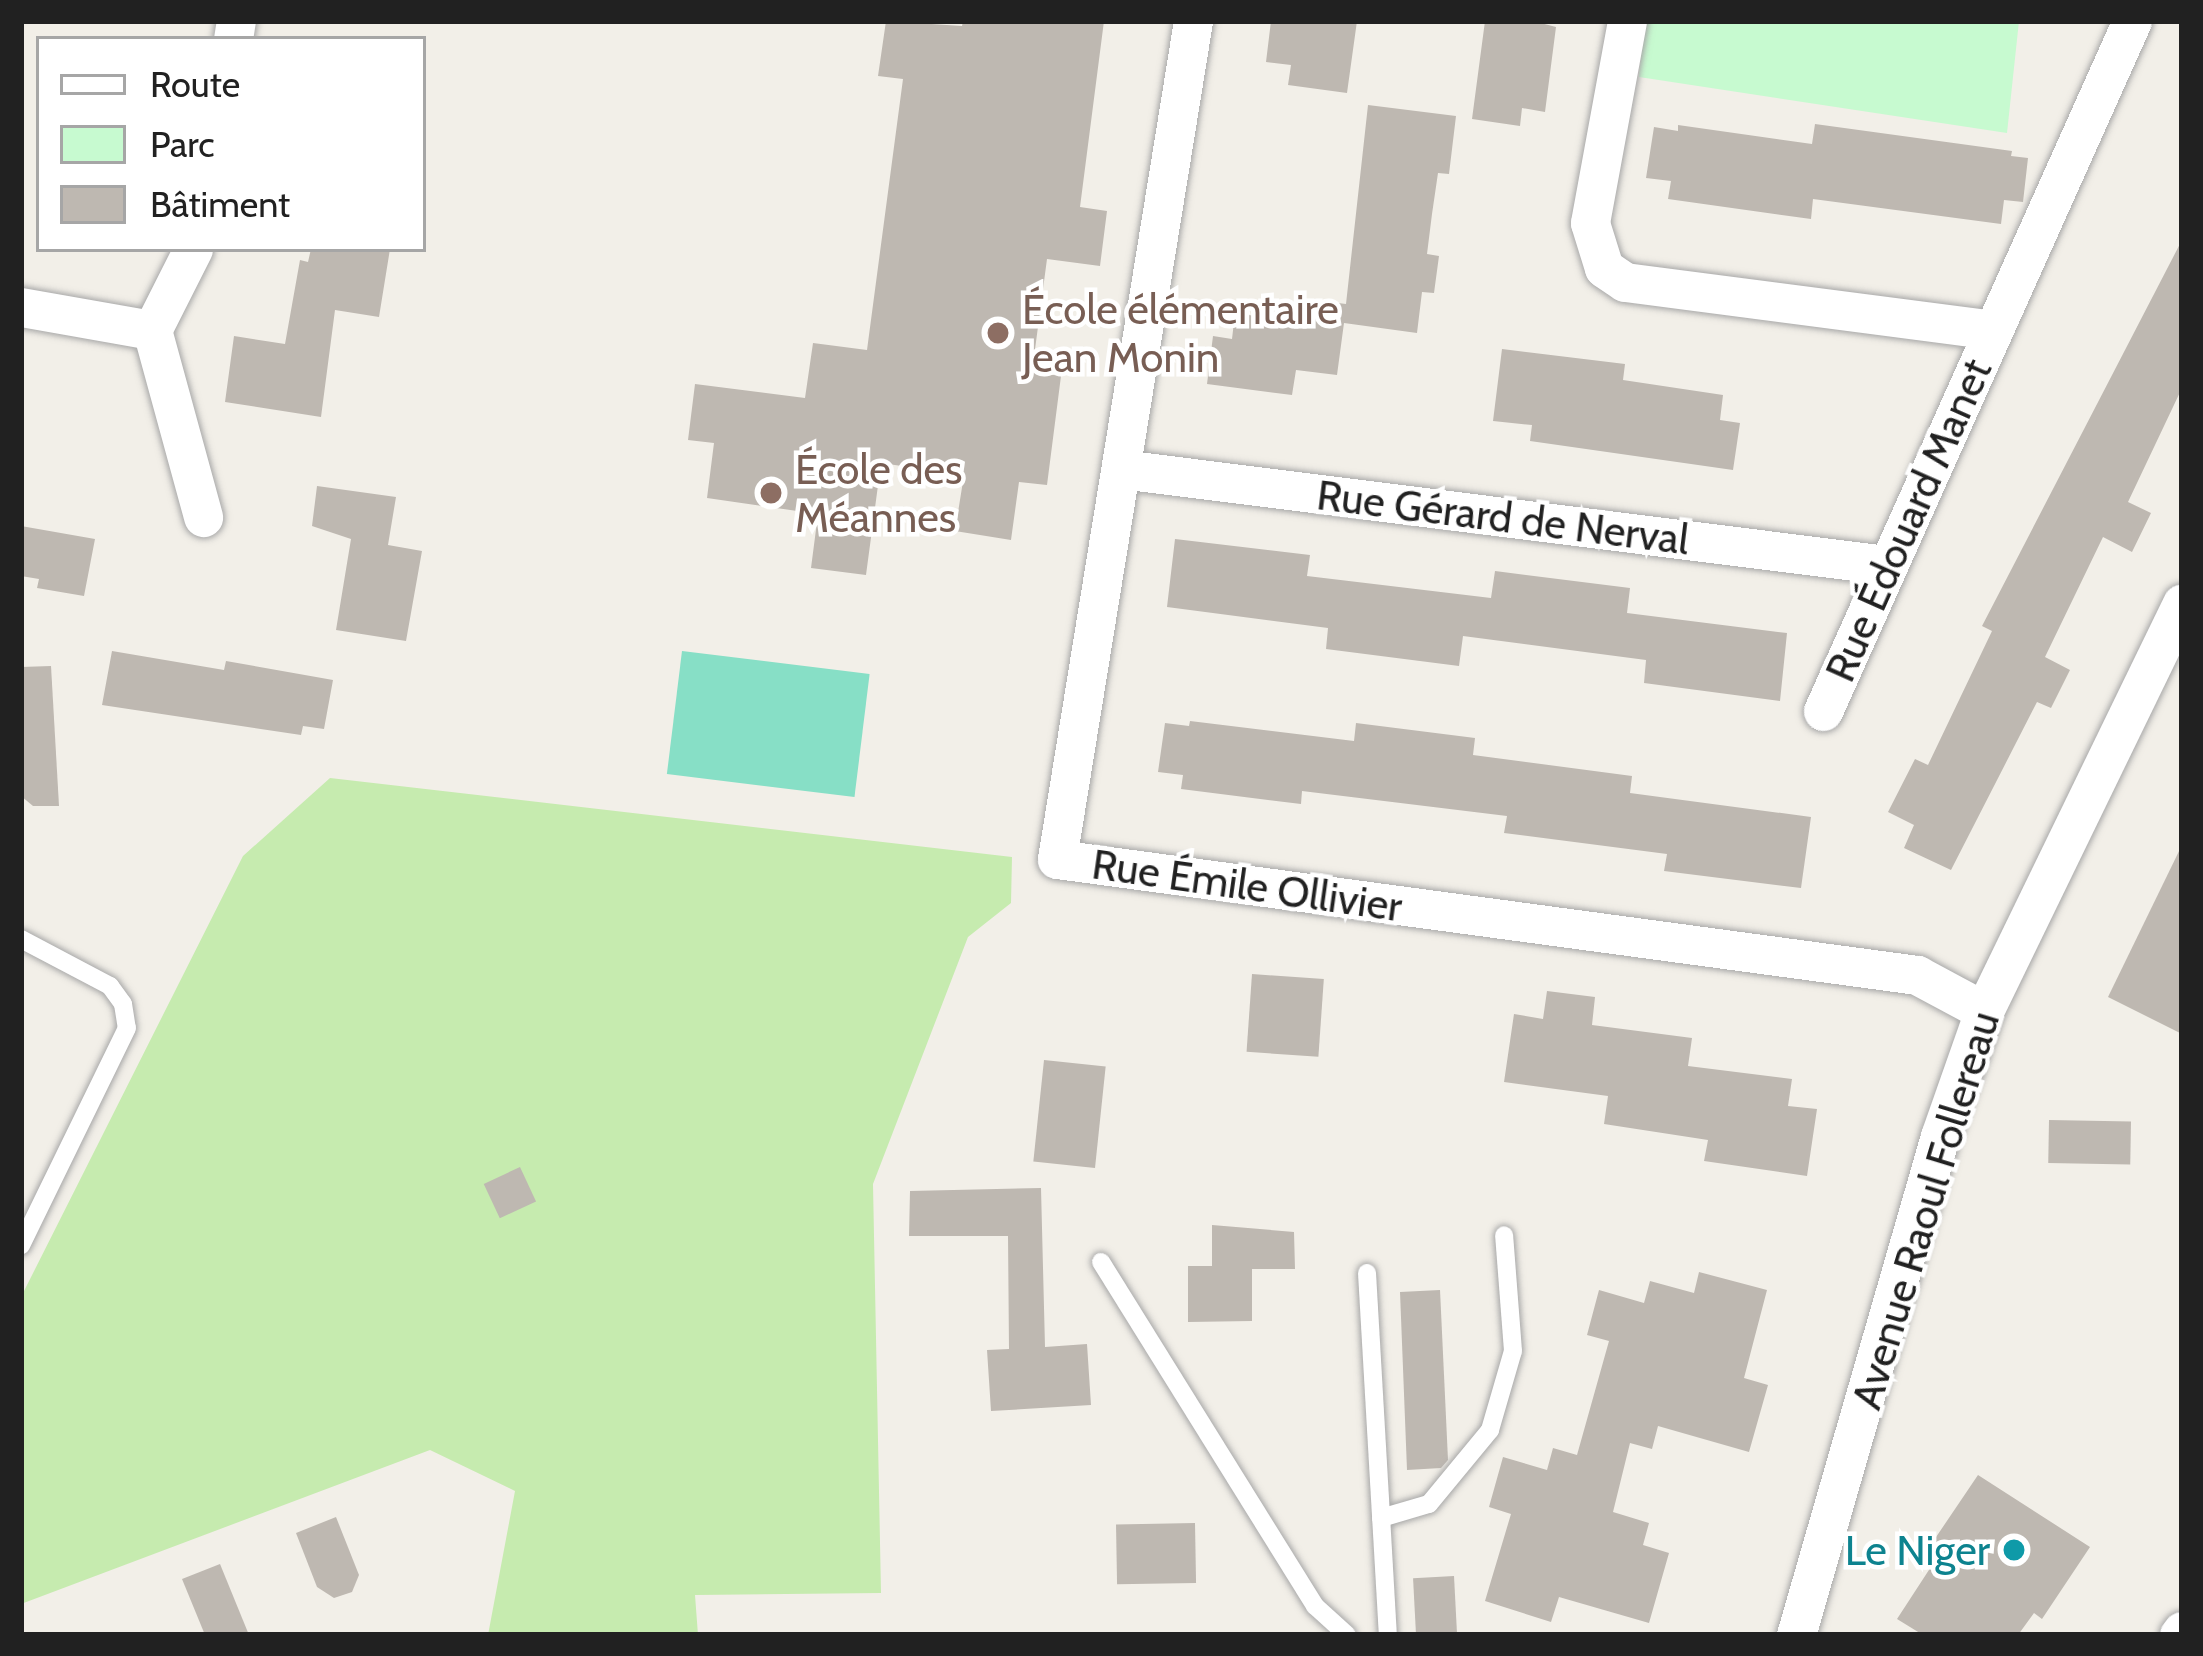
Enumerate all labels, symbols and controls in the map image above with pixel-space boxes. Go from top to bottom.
legend [36,36,426,252]
text: Route [150,62,240,106]
text: Parc [150,122,215,166]
text: Bâtiment [150,182,290,226]
place label: École élémentaire Jean Monin [1022,284,1339,382]
marker: École élémentaire Jean Monin [985,320,1011,346]
street label: Rue Édouard Manet [1814,351,2002,689]
place label: École des Méannes [795,444,962,542]
street label: Rue Gérard de Nerval [1314,469,1692,565]
marker: École des Méannes [758,480,784,506]
street label: Rue Émile Ollivier [1089,838,1405,932]
street label: Avenue Raoul Follereau [1841,1005,2009,1415]
place label: Le Niger [1845,1525,1990,1575]
marker: Le Niger [2001,1537,2027,1563]

